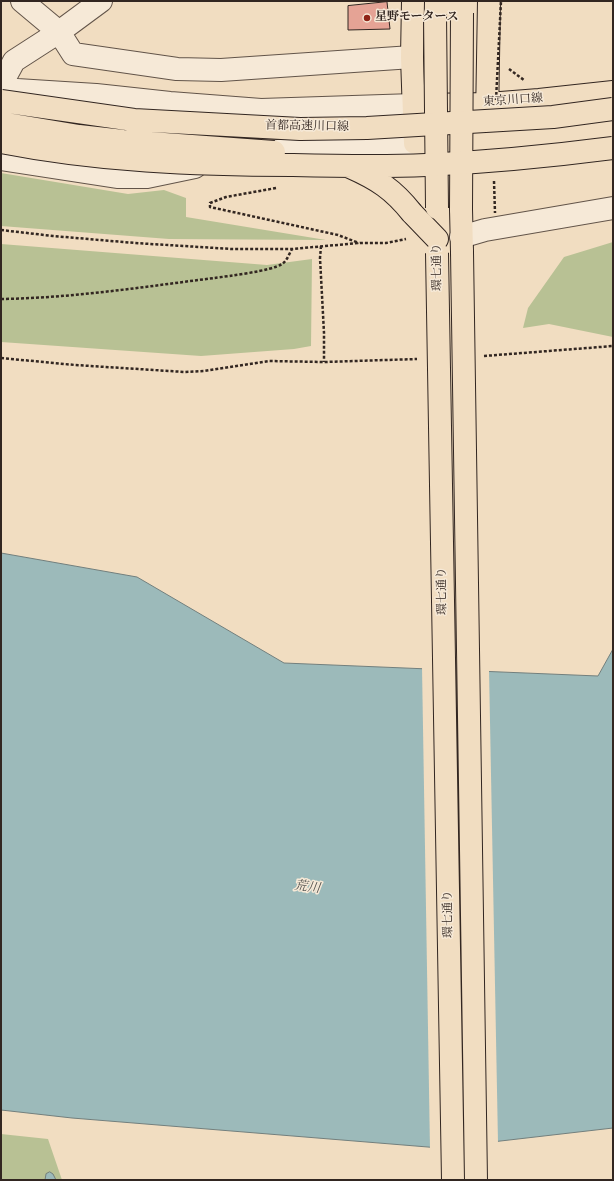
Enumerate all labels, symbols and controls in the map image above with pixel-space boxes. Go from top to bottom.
place label: 星野モータース [375,11,459,25]
marker: 星野モータース [362,13,372,23]
street label: 東京川口線 [483,92,543,110]
street label: 首都高速川口線 [265,119,349,135]
street label: 環七通り [430,243,446,291]
street label: 環七通り [435,567,451,615]
water label: 荒川 [293,879,321,897]
street label: 環七通り [441,890,457,938]

